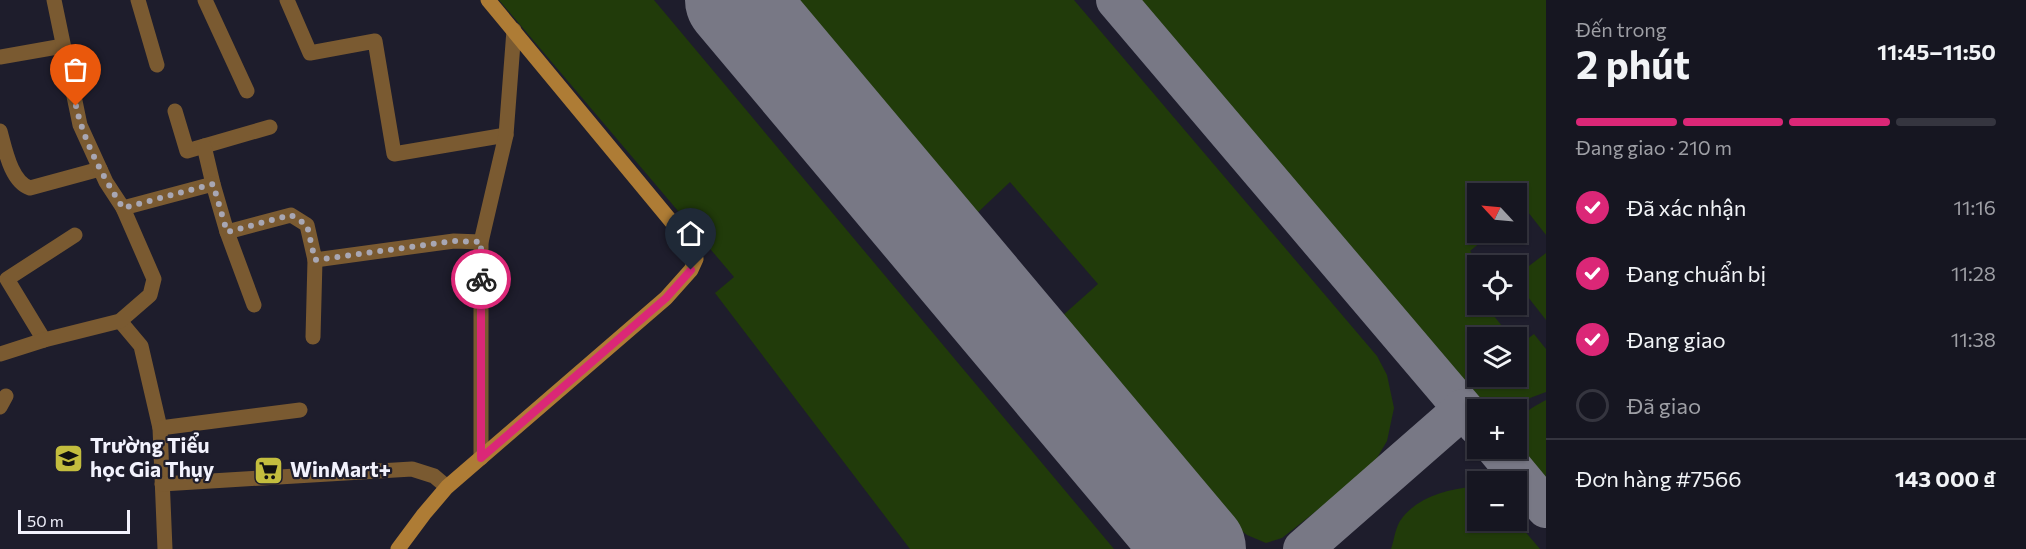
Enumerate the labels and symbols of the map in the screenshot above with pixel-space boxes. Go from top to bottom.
pin [50,44,101,106]
north arrow [1467,183,1527,243]
pin [665,208,716,270]
courier [451,249,511,309]
place label: Trường Tiểu học Gia Thụy [90,432,215,482]
school or university icon: Trường Tiểu học Gia Thụy [53,442,85,474]
supermarket icon: WinMart+ [253,454,285,486]
place label: WinMart+ [290,456,391,481]
scale bar [18,507,130,534]

